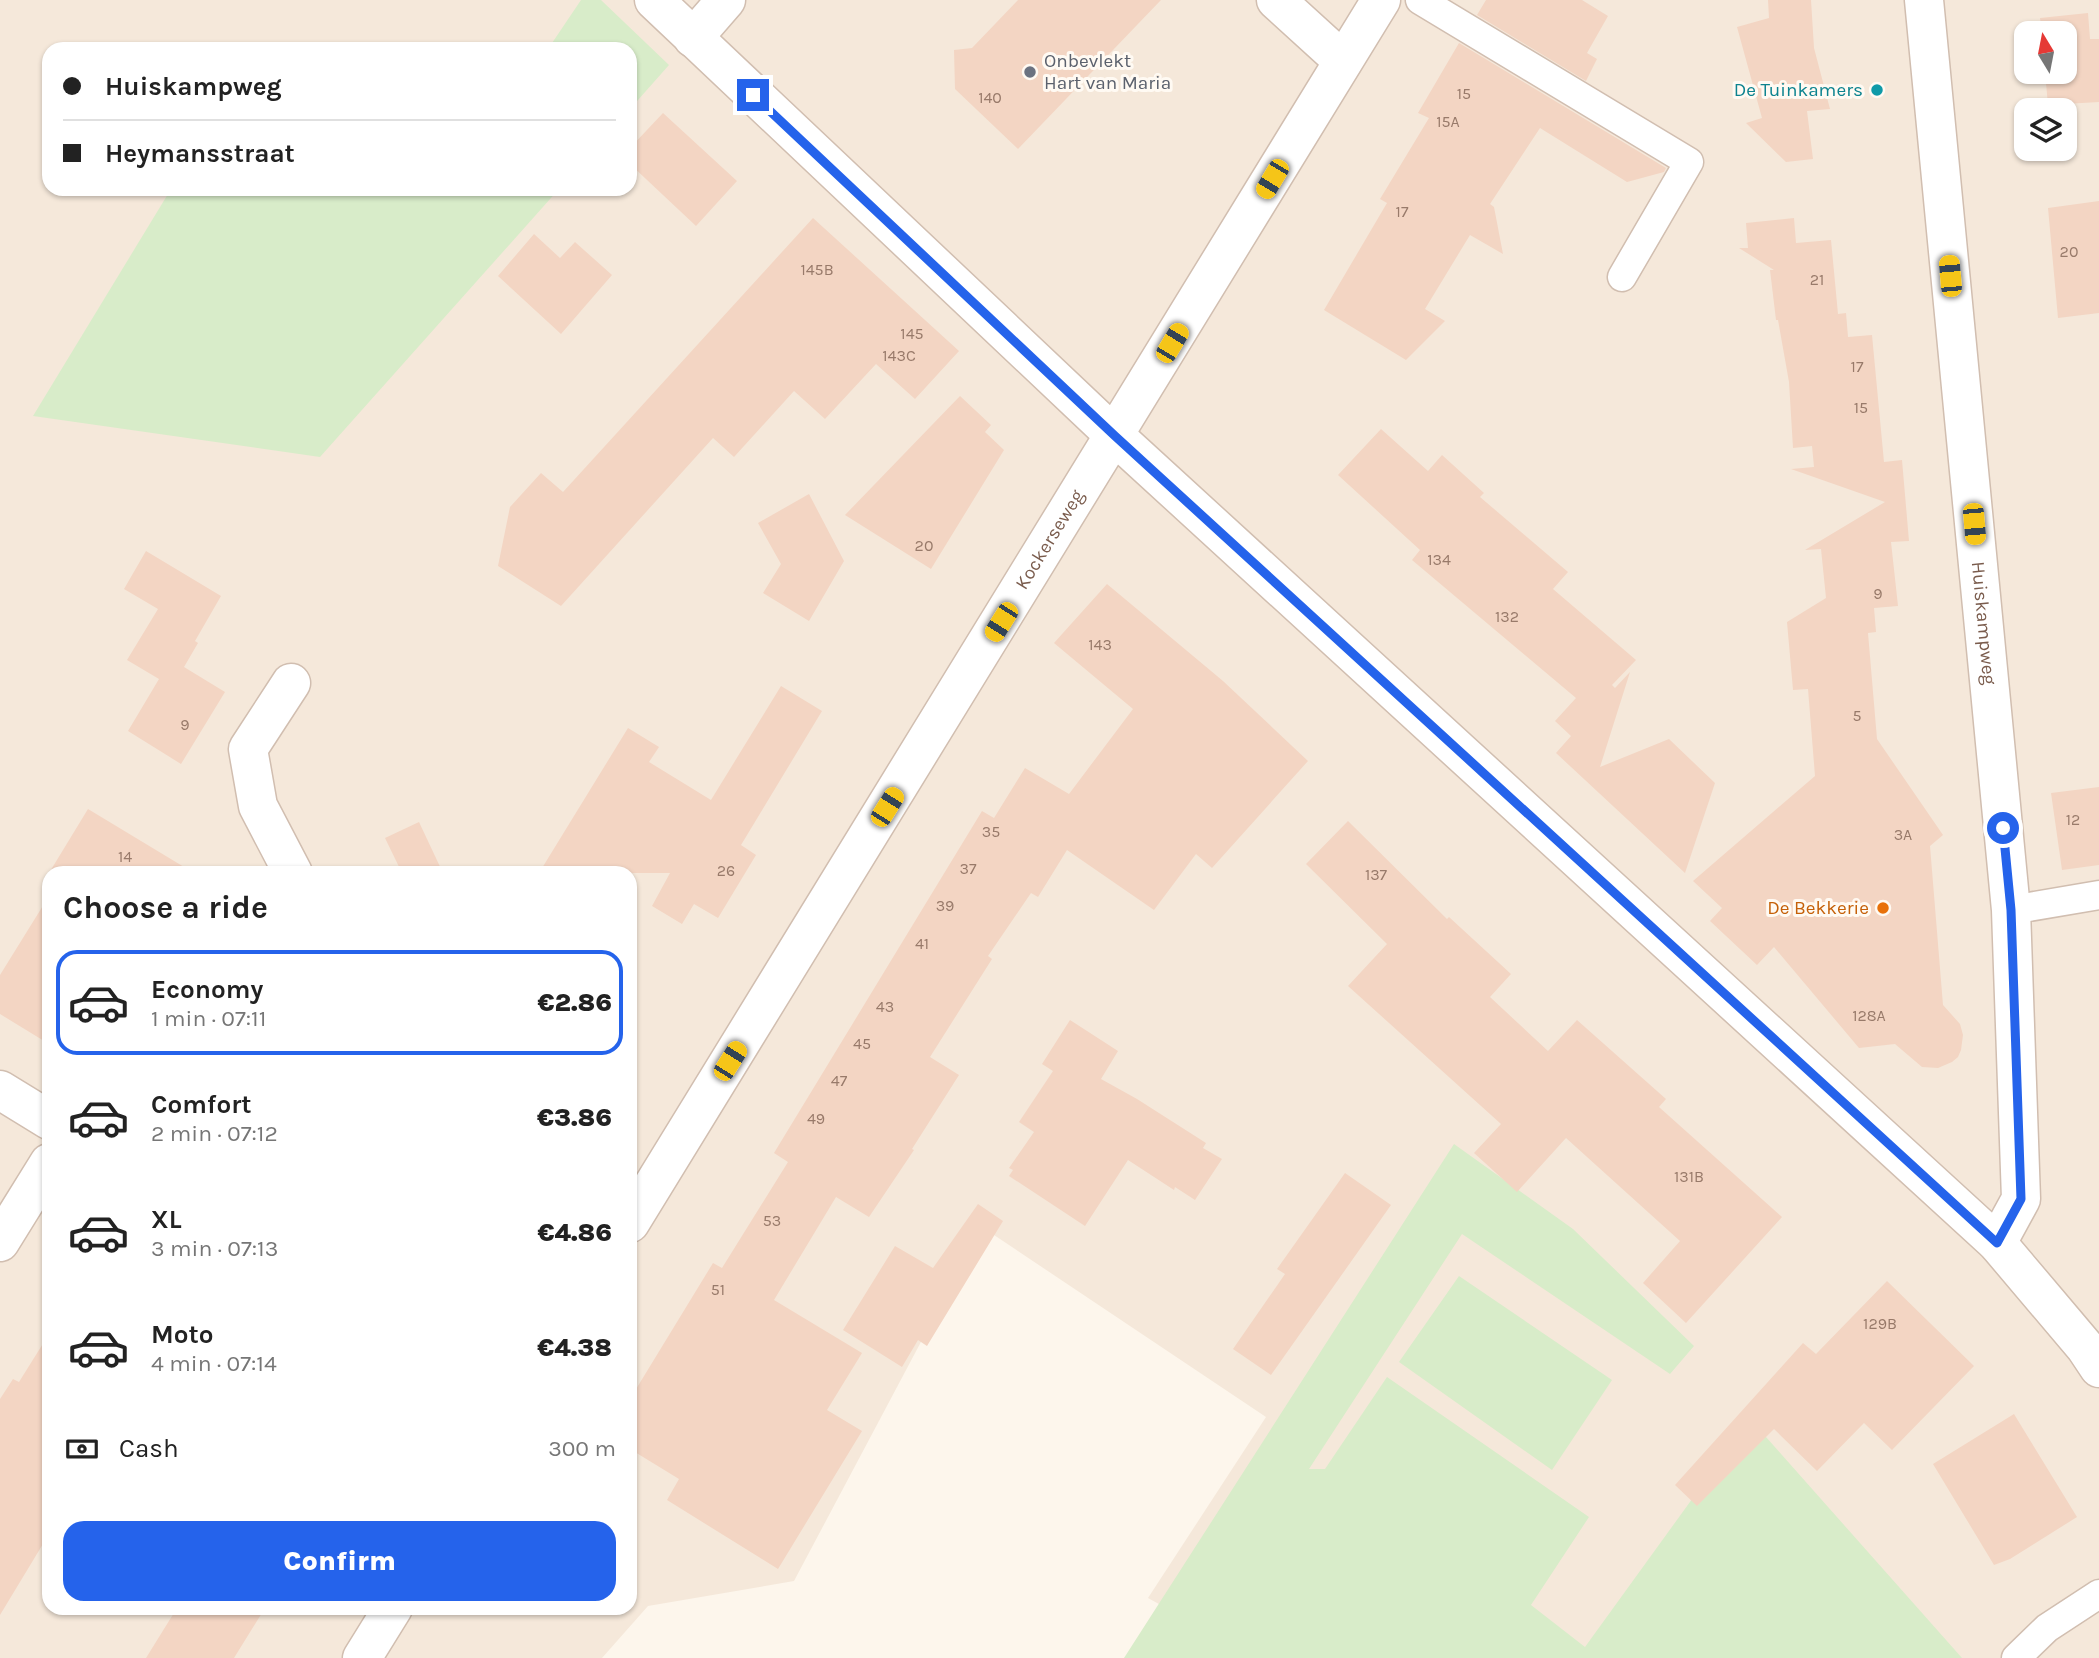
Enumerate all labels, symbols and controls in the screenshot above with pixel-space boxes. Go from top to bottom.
north arrow [2014,21,2077,84]
map controls [2014,21,2077,161]
place label: Onbevlekt Hart van Maria [1044,50,1171,94]
marker: Onbevlekt Hart van Maria [1022,64,1038,80]
text: Huiskampweg [105,71,282,102]
route end [737,79,769,111]
place label: De Tuinkamers [1734,79,1863,101]
marker: De Tuinkamers [1869,82,1885,98]
house number: 15 [1457,84,1471,103]
house number: 140 [978,88,1002,107]
button: layers [2014,98,2077,161]
house number: 15A [1436,112,1460,131]
text: Heymansstraat [105,138,295,169]
car [1253,156,1292,202]
house number: 17 [1396,202,1409,221]
house number: 20 [2060,242,2078,261]
car [1938,254,1963,298]
house number: 145B [800,260,834,279]
house number: 21 [1810,270,1824,289]
car [1153,320,1192,366]
house number: 145 [900,324,924,343]
house number: 143C [882,346,916,365]
house number: 17 [1851,357,1864,376]
house number: 15 [1854,398,1868,417]
street label: Kockerseweg [1011,485,1089,594]
car [1962,502,1987,546]
house number: 20 [915,536,933,555]
house number: 134 [1427,550,1451,569]
street label: Huiskampweg [1967,560,2000,686]
house number: 9 [1873,584,1883,603]
car [981,599,1022,645]
house number: 132 [1495,607,1519,626]
house number: 143 [1088,635,1112,654]
house number: 5 [1852,706,1862,725]
house number: 9 [180,715,190,734]
car [867,784,908,830]
house number: 12 [2066,810,2080,829]
route start [1987,812,2019,844]
house number: 35 [982,822,1000,841]
house number: 3A [1894,825,1912,844]
house number: 14 [118,847,132,866]
house number: 37 [960,859,977,878]
house number: 26 [717,861,735,880]
house number: 137 [1365,865,1388,884]
text: Choose a ride [63,889,268,926]
house number: 39 [936,896,954,915]
place label: De Bekkerie [1767,897,1869,919]
marker: De Bekkerie [1875,900,1891,916]
house number: 41 [915,934,929,953]
icon: car [67,971,130,1034]
text: Economy [151,974,263,1005]
text: €2.86 [538,987,612,1018]
house number: 43 [876,997,894,1016]
text: 1 min · 07:11 [151,1005,266,1032]
house number: 128A [1852,1006,1886,1025]
house number: 45 [853,1034,871,1053]
car [710,1038,751,1084]
house number: 47 [831,1071,848,1090]
icon: car [67,1086,130,1149]
text: Comfort [151,1089,252,1120]
text: €3.86 [537,1102,612,1133]
house number: 49 [807,1109,825,1128]
text: 2 min · 07:12 [151,1120,278,1147]
house number: 131B [1674,1167,1704,1186]
icon: car [67,1201,130,1264]
text: XL [151,1204,182,1235]
house number: 53 [763,1211,781,1230]
text: €4.86 [538,1217,612,1248]
text: 3 min · 07:13 [151,1235,278,1262]
house number: 51 [711,1280,725,1299]
house number: 129B [1863,1314,1897,1333]
icon: car [67,1316,130,1379]
text: Moto [151,1319,213,1350]
text: €4.38 [537,1332,612,1363]
text: 4 min · 07:14 [151,1350,277,1377]
icon: cash [63,1430,101,1468]
text: Cash [119,1433,179,1464]
text: 300 m [548,1435,616,1462]
button: Confirm [63,1521,616,1601]

